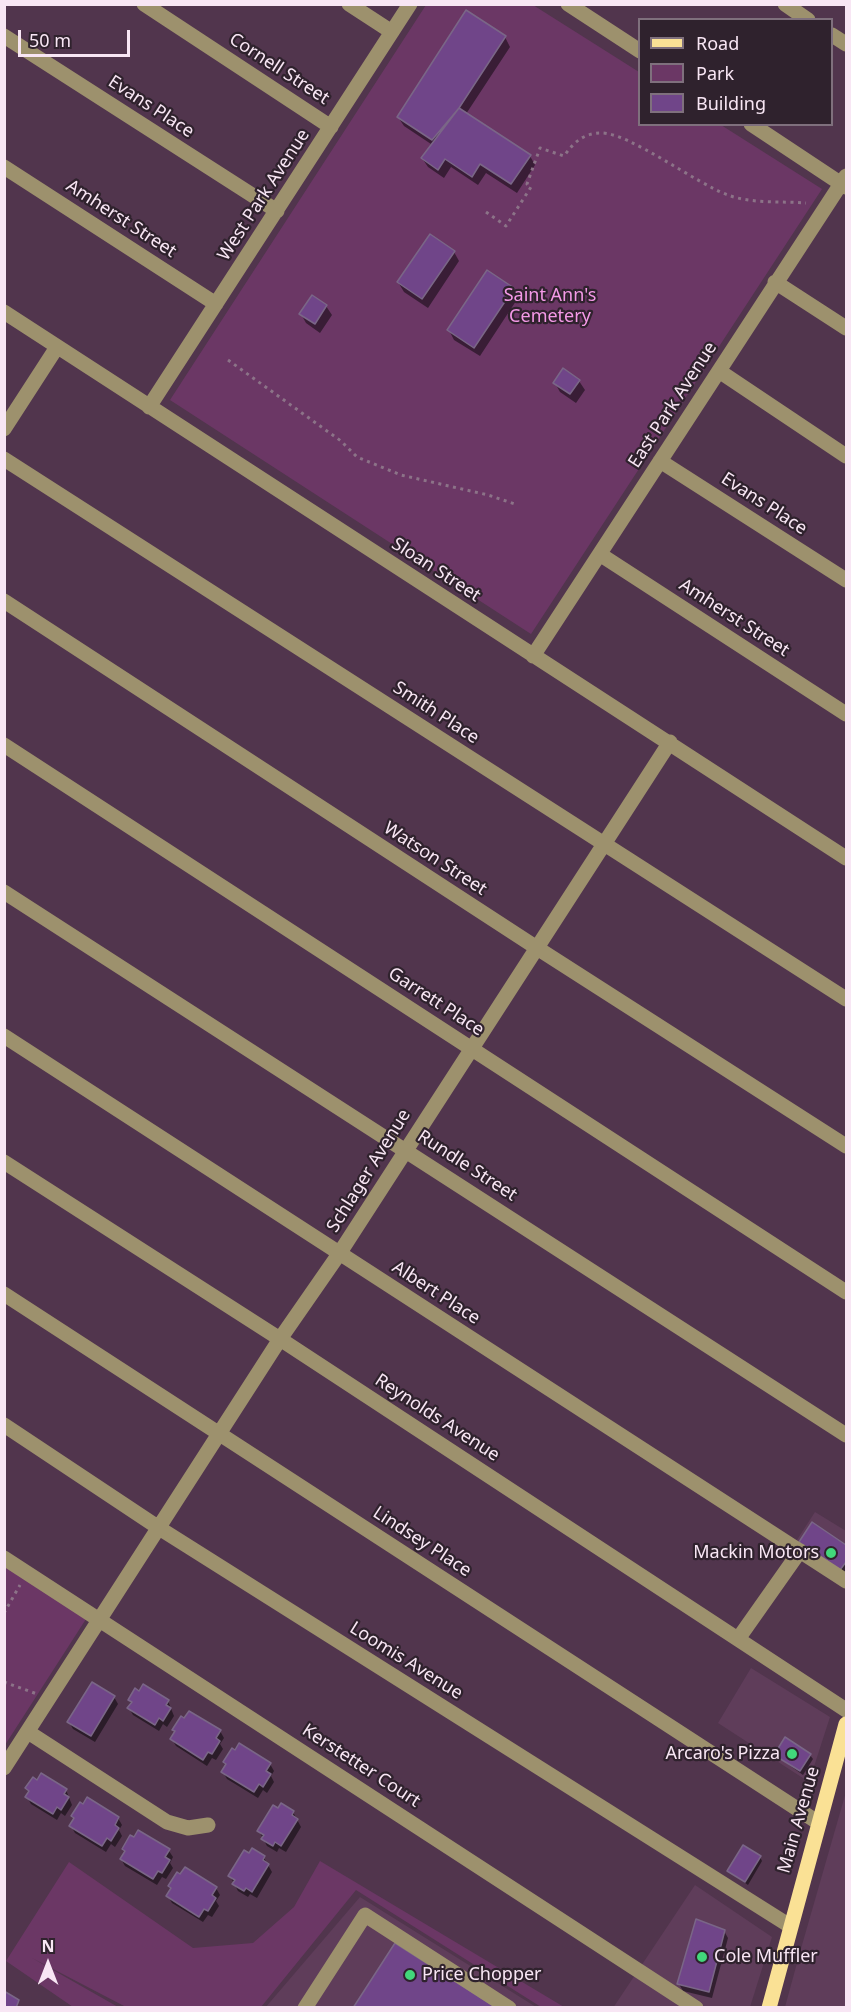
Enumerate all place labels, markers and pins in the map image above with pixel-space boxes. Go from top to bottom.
place label: Mackin Motors [693,1542,819,1564]
marker: Mackin Motors [824,1546,838,1560]
place label: Arcaro's Pizza [666,1743,780,1765]
marker: Arcaro's Pizza [785,1747,799,1761]
place label: Cole Muffler [714,1946,818,1968]
marker: Cole Muffler [695,1950,709,1964]
place label: Price Chopper [422,1964,542,1986]
marker: Price Chopper [403,1968,417,1982]

